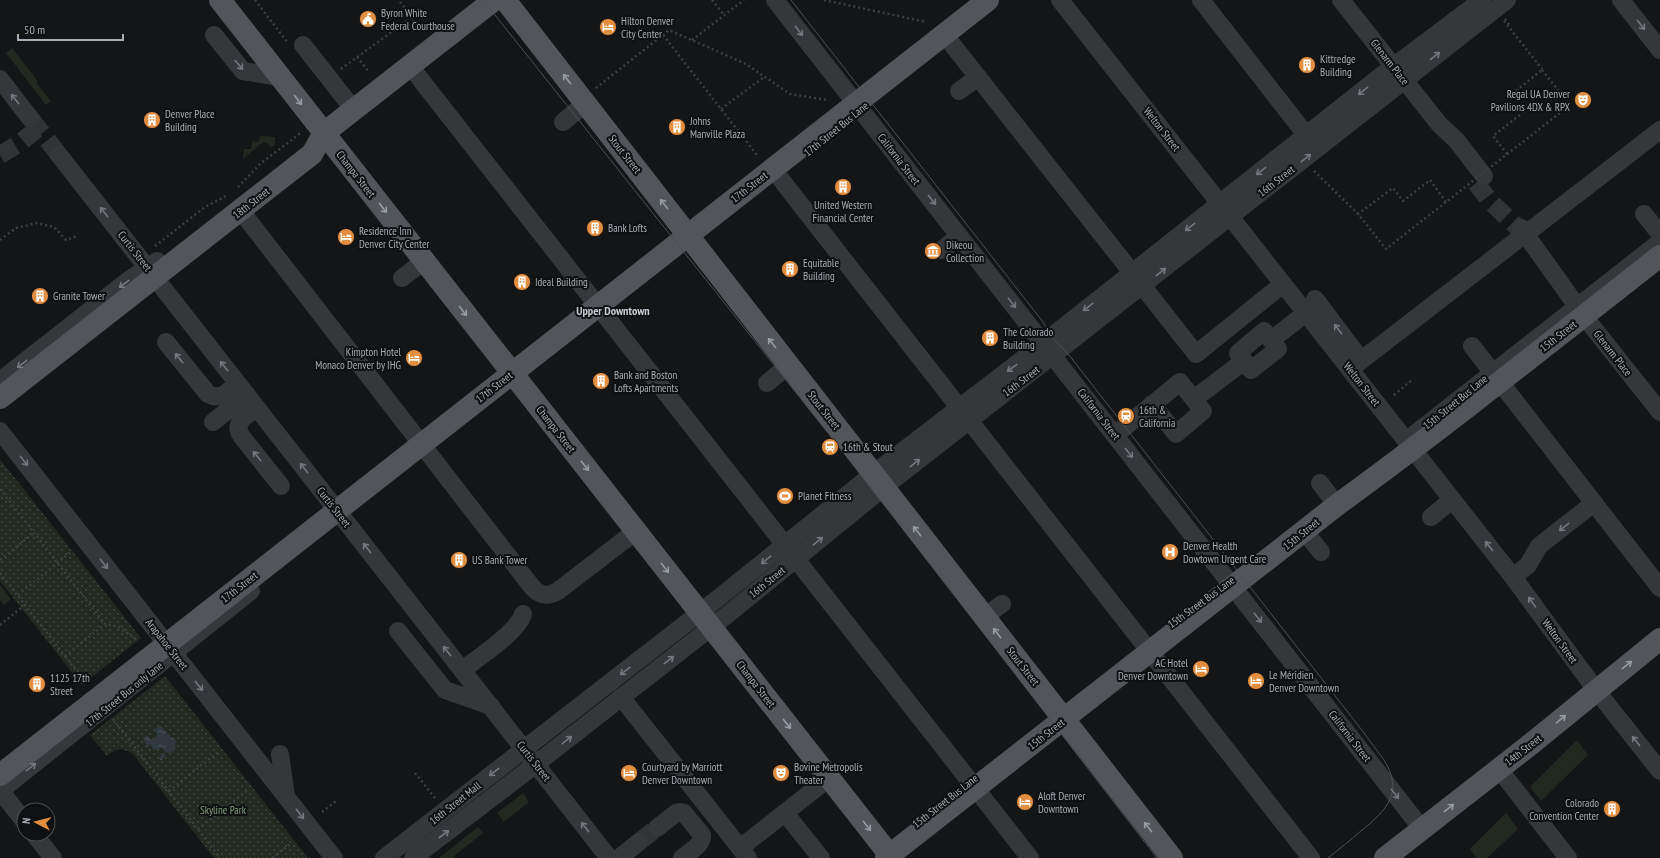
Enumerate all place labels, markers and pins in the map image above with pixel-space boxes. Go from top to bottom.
place label: Byron White Federal Courthouse [381,6,455,33]
public building icon: Byron White Federal Courthouse [358,9,378,29]
place label: Hilton Denver City Center [621,14,674,41]
hotel icon: Hilton Denver City Center [598,17,618,37]
place label: Kittredge Building [1320,52,1356,79]
building icon: Kittredge Building [1297,55,1317,75]
place label: Regal UA Denver Pavilions 4DX & RPX [1491,87,1570,114]
theatre icon: Regal UA Denver Pavilions 4DX & RPX [1573,90,1593,110]
place label: Denver Place Building [165,107,215,134]
building icon: Denver Place Building [142,110,162,130]
place label: Johns Manville Plaza [689,114,745,141]
building icon: Johns Manville Plaza [667,117,687,137]
building icon: United Western Financial Center [833,177,853,197]
place label: United Western Financial Center [812,198,874,225]
building icon: Bank Lofts [585,218,605,238]
place label: Bank Lofts [608,221,647,235]
place label: Residence Inn Denver City Center [359,224,429,251]
hotel icon: Residence Inn Denver City Center [336,227,356,247]
place label: Dikeou Collection [946,238,984,265]
museum icon: Dikeou Collection [923,241,943,261]
place label: Equitable Building [803,256,839,283]
building icon: Equitable Building [780,259,800,279]
building icon: Ideal Building [512,272,532,292]
place label: Ideal Building [535,275,588,289]
building icon: Granite Tower [30,286,50,306]
place label: Granite Tower [53,289,105,303]
place label: The Colorado Building [1003,325,1054,352]
building icon: The Colorado Building [980,328,1000,348]
place label: Kimpton Hotel Monaco Denver by IHG [315,345,401,372]
hotel icon: Kimpton Hotel Monaco Denver by IHG [404,348,424,368]
place label: Bank and Boston Lofts Apartments [614,368,678,395]
building icon: Bank and Boston Lofts Apartments [591,371,611,391]
place label: 16th & California [1139,403,1175,430]
station icon: 16th & California [1116,406,1136,426]
station icon: 16th & Stout [820,437,840,457]
place label: 16th & Stout [843,440,893,454]
sports icon: Planet Fitness [775,486,795,506]
place label: Planet Fitness [798,489,852,503]
place label: Denver Health Dowtown Urgent Care [1183,539,1267,566]
hospital icon: Denver Health Dowtown Urgent Care [1160,542,1180,562]
building icon: US Bank Tower [449,550,469,570]
place label: US Bank Tower [472,553,528,567]
place label: AC Hotel Denver Downtown [1118,656,1188,683]
hotel icon: AC Hotel Denver Downtown [1191,659,1211,679]
place label: Le Méridien Denver Downtown [1269,668,1339,695]
place label: 1125 17th Street [50,671,90,698]
hotel icon: Le Méridien Denver Downtown [1246,671,1266,691]
building icon: 1125 17th Street [27,674,47,694]
place label: Courtyard by Marriott Denver Downtown [642,760,723,787]
place label: Bovine Metropolis Theater [794,760,863,787]
hotel icon: Courtyard by Marriott Denver Downtown [619,763,639,783]
theatre icon: Bovine Metropolis Theater [771,763,791,783]
place label: Aloft Denver Downtown [1038,789,1085,816]
hotel icon: Aloft Denver Downtown [1015,792,1035,812]
place label: Colorado Convention Center [1529,796,1599,823]
building icon: Colorado Convention Center [1602,799,1622,819]

